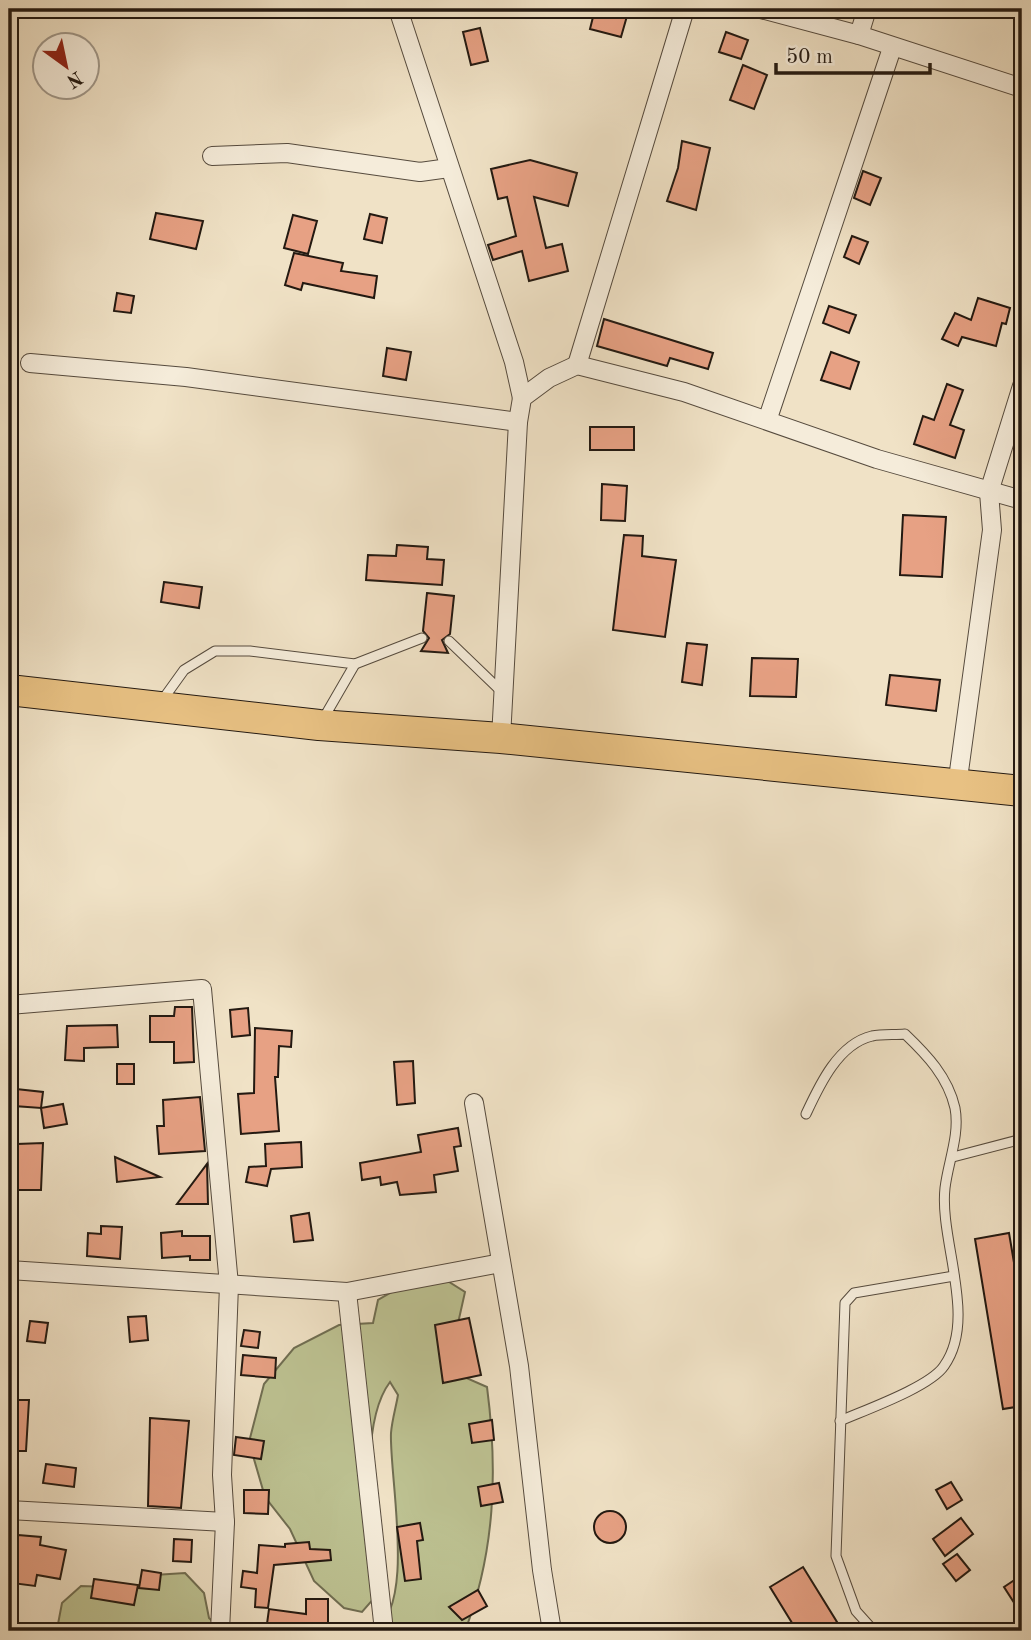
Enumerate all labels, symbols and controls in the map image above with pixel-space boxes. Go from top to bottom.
north arrow [32,32,102,102]
scale bar [776,32,930,76]
text: 50 m [786,47,833,68]
text: N [62,66,85,90]

